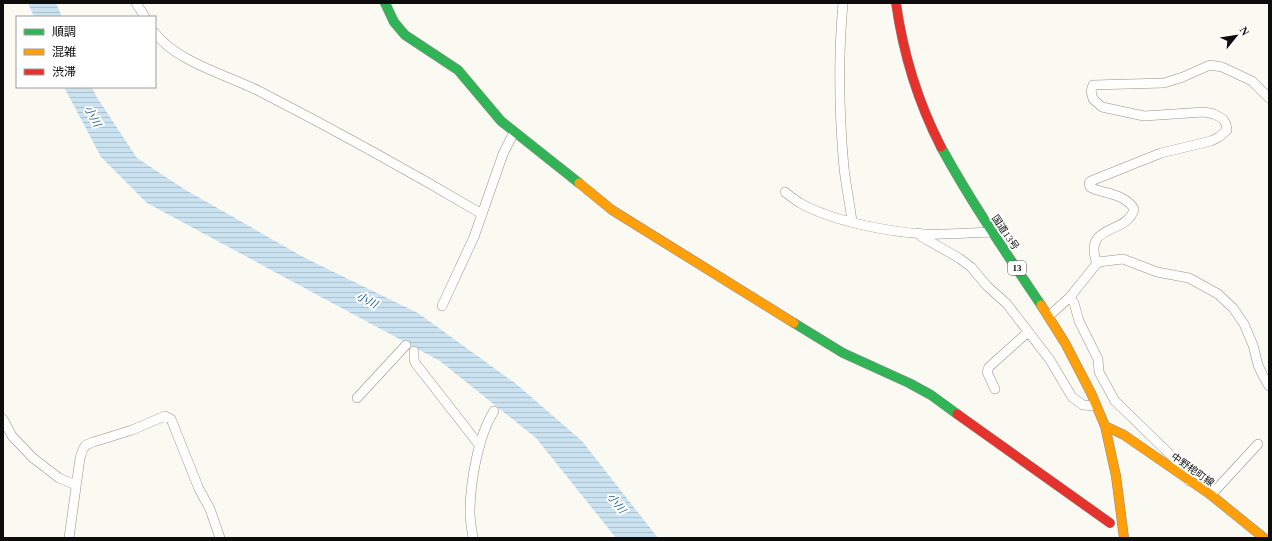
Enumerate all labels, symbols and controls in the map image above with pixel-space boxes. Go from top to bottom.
legend [16,16,156,88]
north arrow [1216,16,1256,56]
text: 順調 [52,25,76,39]
text: N [1237,25,1252,37]
text: 混雑 [52,45,76,59]
text: 渋滞 [52,65,76,79]
water label: 小川 [82,103,104,129]
street label: 国道13号 [990,213,1021,252]
road number: 13 [1008,261,1026,275]
water label: 小川 [354,290,380,311]
street label: 中野梍町線 [1169,451,1216,488]
water label: 小川 [605,491,629,516]

